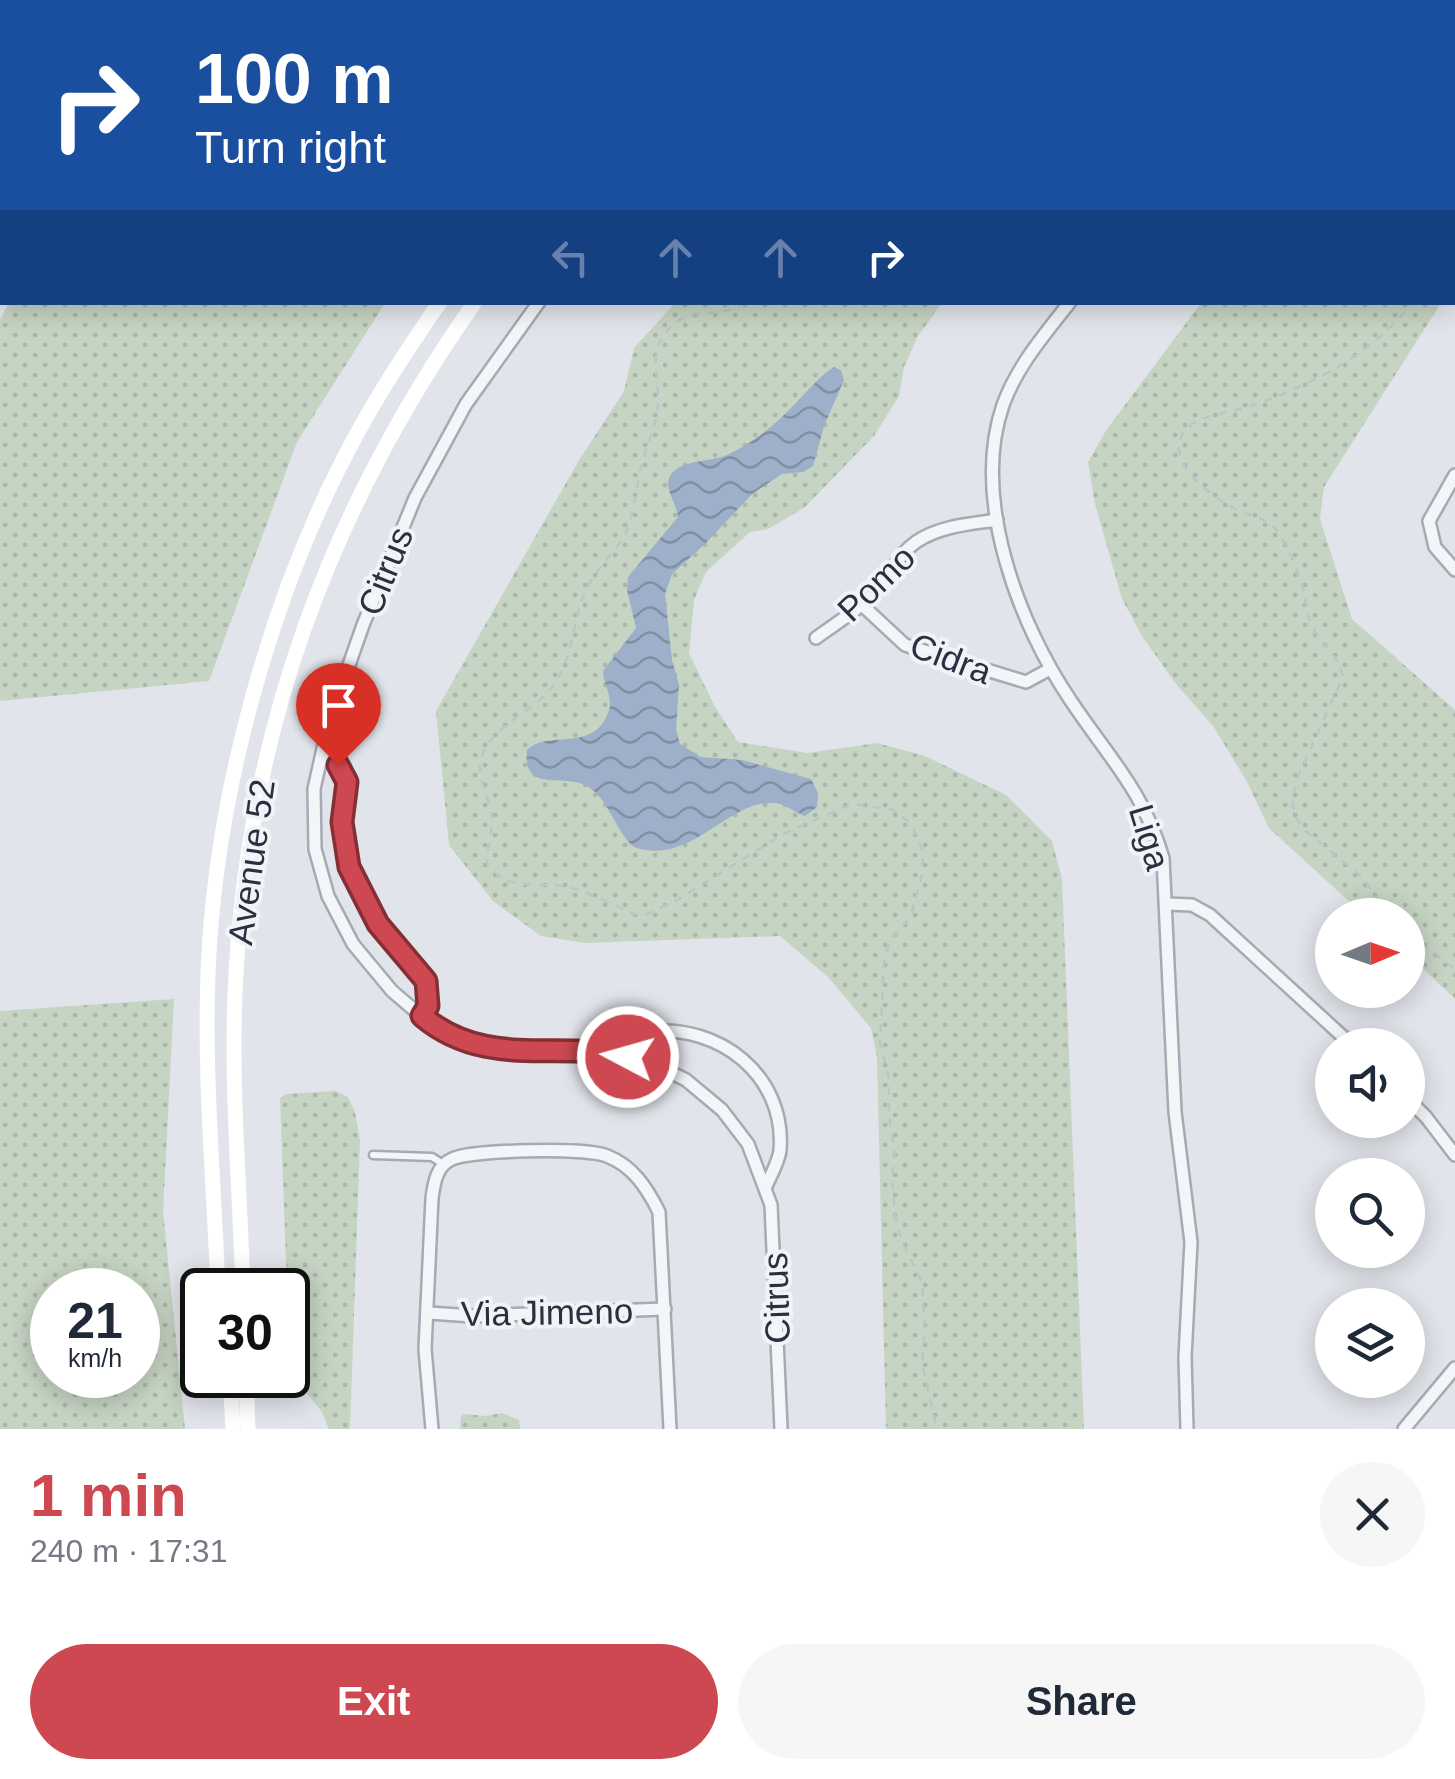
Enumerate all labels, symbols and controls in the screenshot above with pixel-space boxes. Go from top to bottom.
icon: right [30,40,160,170]
text: 100 m [195,40,393,118]
text: Turn right [195,122,386,173]
icon: left [543,230,598,285]
icon: ahead [648,230,703,285]
icon: ahead [753,230,808,285]
icon: right [858,230,913,285]
street label: Citrus [350,521,420,621]
street label: Pomo [830,537,922,629]
street label: Cidra [905,625,998,691]
pin [296,663,381,766]
icon: arrive [311,678,366,733]
street label: Avenue 52 [220,777,282,947]
street label: Liga [1122,800,1178,875]
north arrow [1315,898,1425,1008]
map controls [1315,898,1425,1398]
position arrow [576,1005,680,1109]
button: sound [1315,1028,1425,1138]
button: search [1315,1158,1425,1268]
street label: Citrus [755,1252,797,1344]
speed limit sign: 30 [180,1268,310,1398]
button: layers [1315,1288,1425,1398]
street label: Via Jimeno [460,1291,634,1333]
text: 21 [67,1293,123,1349]
text: km/h [68,1344,122,1372]
text: 1 min [30,1462,187,1529]
button: close [1320,1462,1425,1567]
text: 240 m · 17:31 [30,1533,227,1569]
button: Exit [30,1644,718,1759]
button: Share [738,1644,1425,1759]

